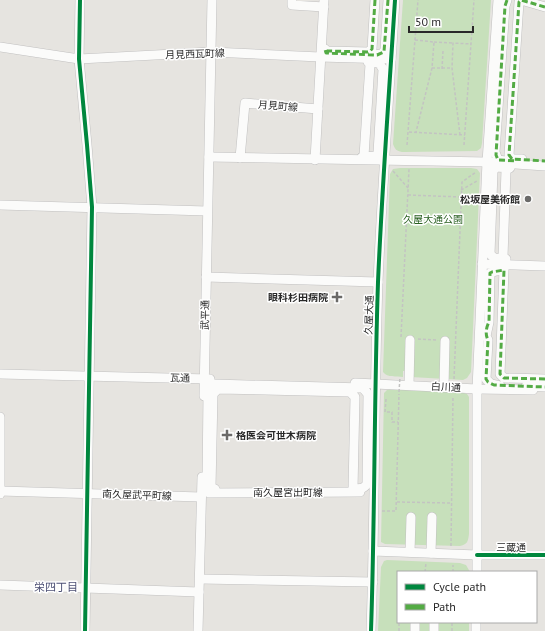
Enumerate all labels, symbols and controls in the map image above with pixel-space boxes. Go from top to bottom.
scale bar [409,8,473,34]
text: 50 m [415,14,441,29]
street label: 月見西瓦町線 [165,46,225,62]
street label: 月見町線 [258,98,298,114]
place label: 松坂屋美術館 [460,193,520,206]
marker: 松坂屋美術館 [523,194,533,204]
park label: 久屋大通公園 [403,213,463,226]
place label: 眼科杉田病院 [268,291,328,304]
marker: 眼科杉田病院 [331,291,343,303]
street label: 久屋大通 [362,295,376,335]
street label: 武平通 [198,300,212,330]
street label: 瓦通 [170,371,190,385]
street label: 白川通 [431,380,461,394]
marker: 格医会可世木病院 [221,429,233,441]
place label: 格医会可世木病院 [236,429,316,442]
street label: 南久屋宮出町線 [253,486,323,499]
street label: 南久屋武平町線 [102,487,172,503]
street label: 三蔵通 [496,541,526,554]
legend [397,571,537,623]
text: Cycle path [433,579,486,594]
district label: 栄四丁目 [34,580,78,594]
text: Path [433,599,456,614]

